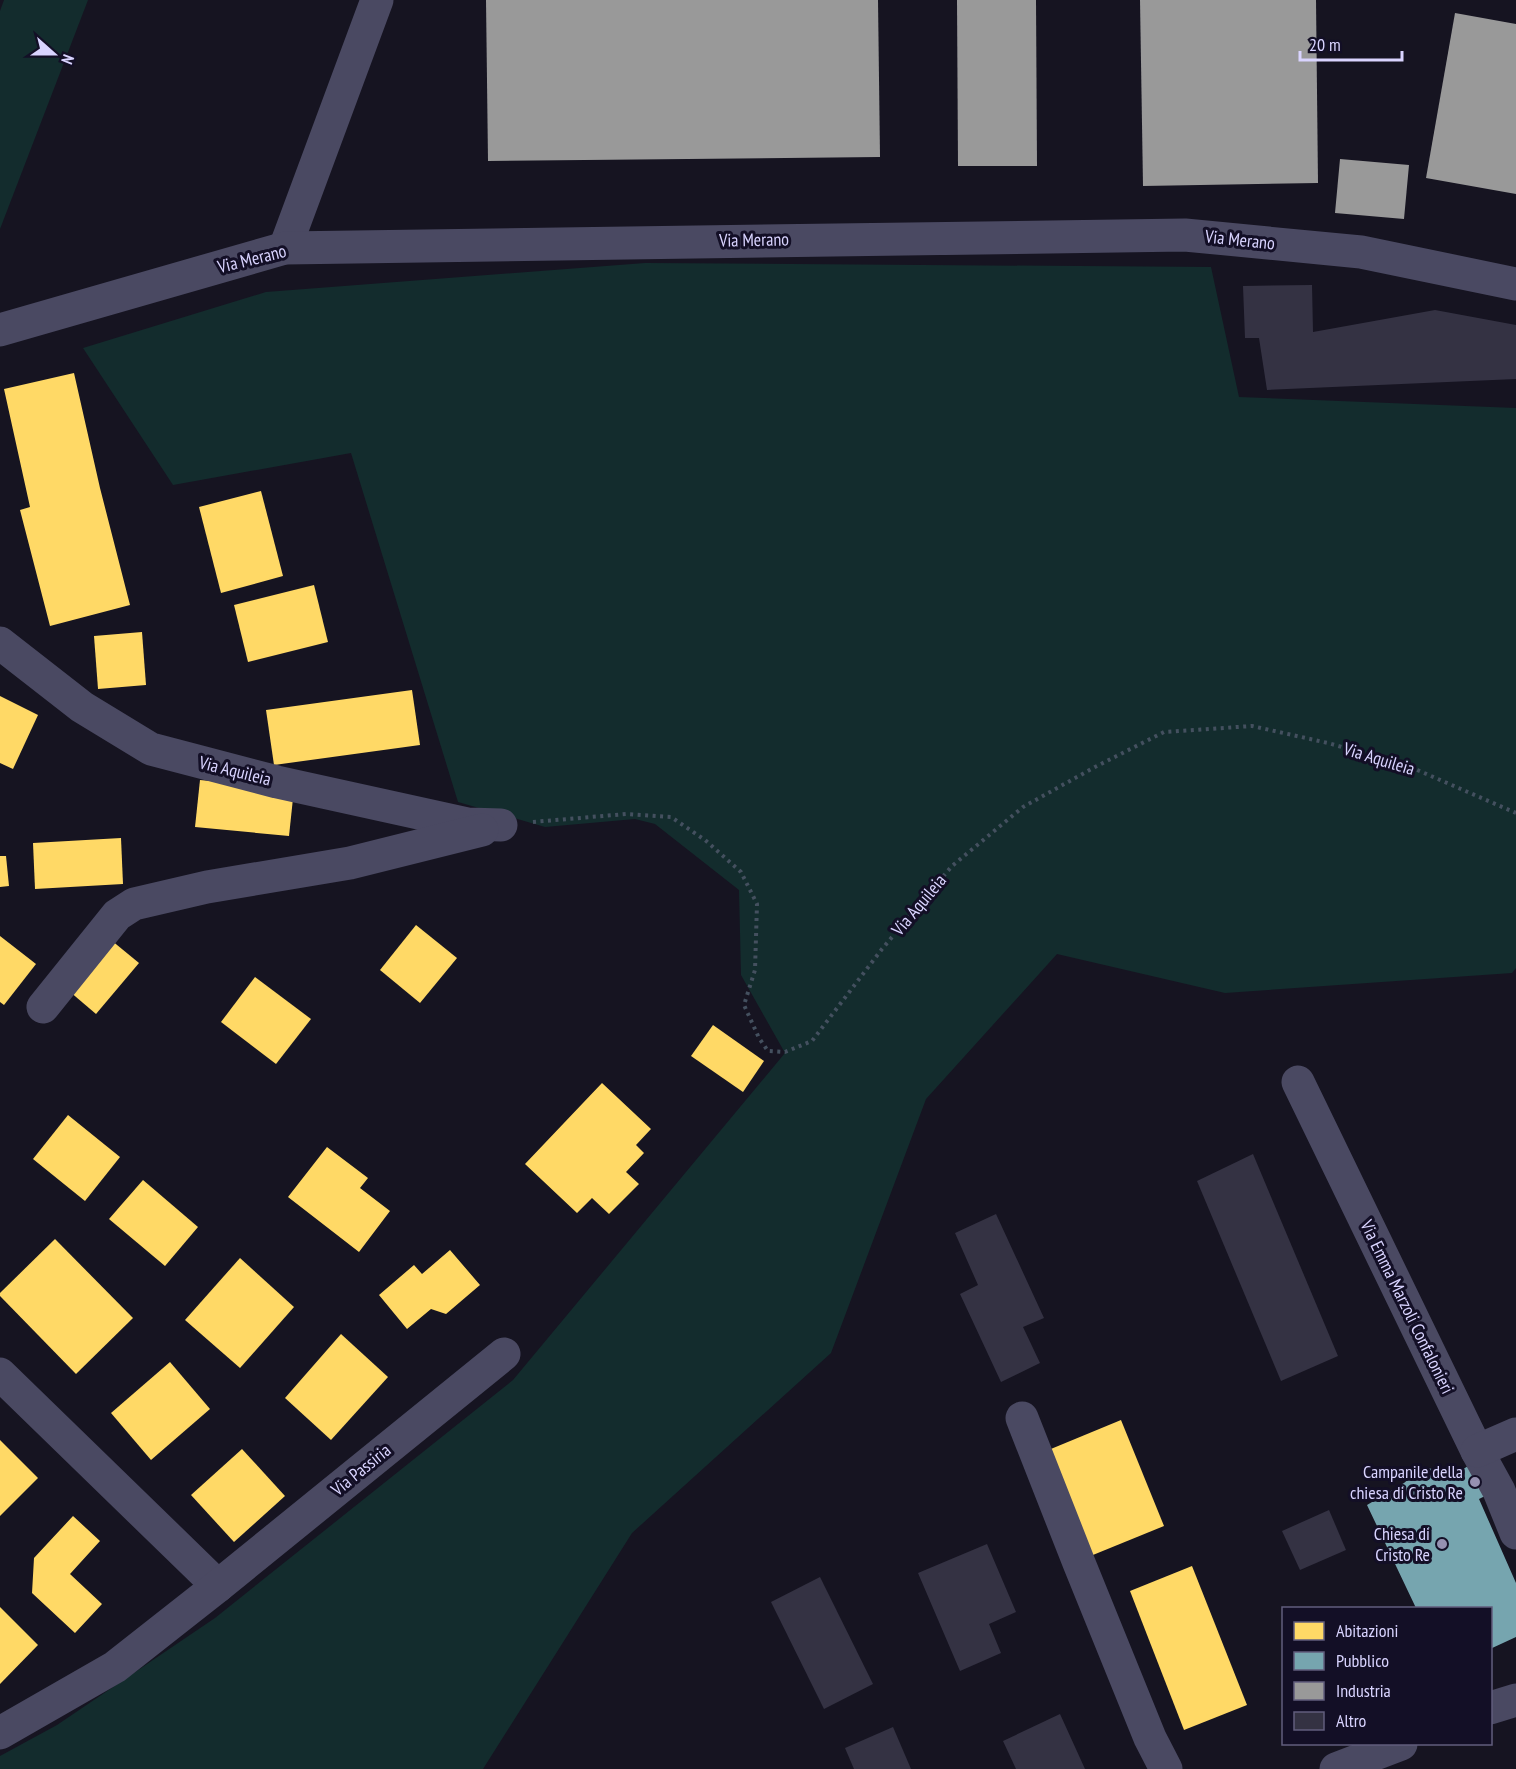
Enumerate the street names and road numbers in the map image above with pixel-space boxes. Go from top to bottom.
street label: Via Merano [1203,224,1276,255]
street label: Via Merano [718,227,789,252]
street label: Via Merano [214,239,289,278]
street label: Via Aquileia [1340,737,1418,780]
street label: Via Aquileia [196,750,273,791]
street label: Via Aquileia [886,869,951,941]
street label: Via Emma Marzoli Confalonieri [1355,1215,1459,1397]
street label: Via Passiria [325,1439,395,1501]

